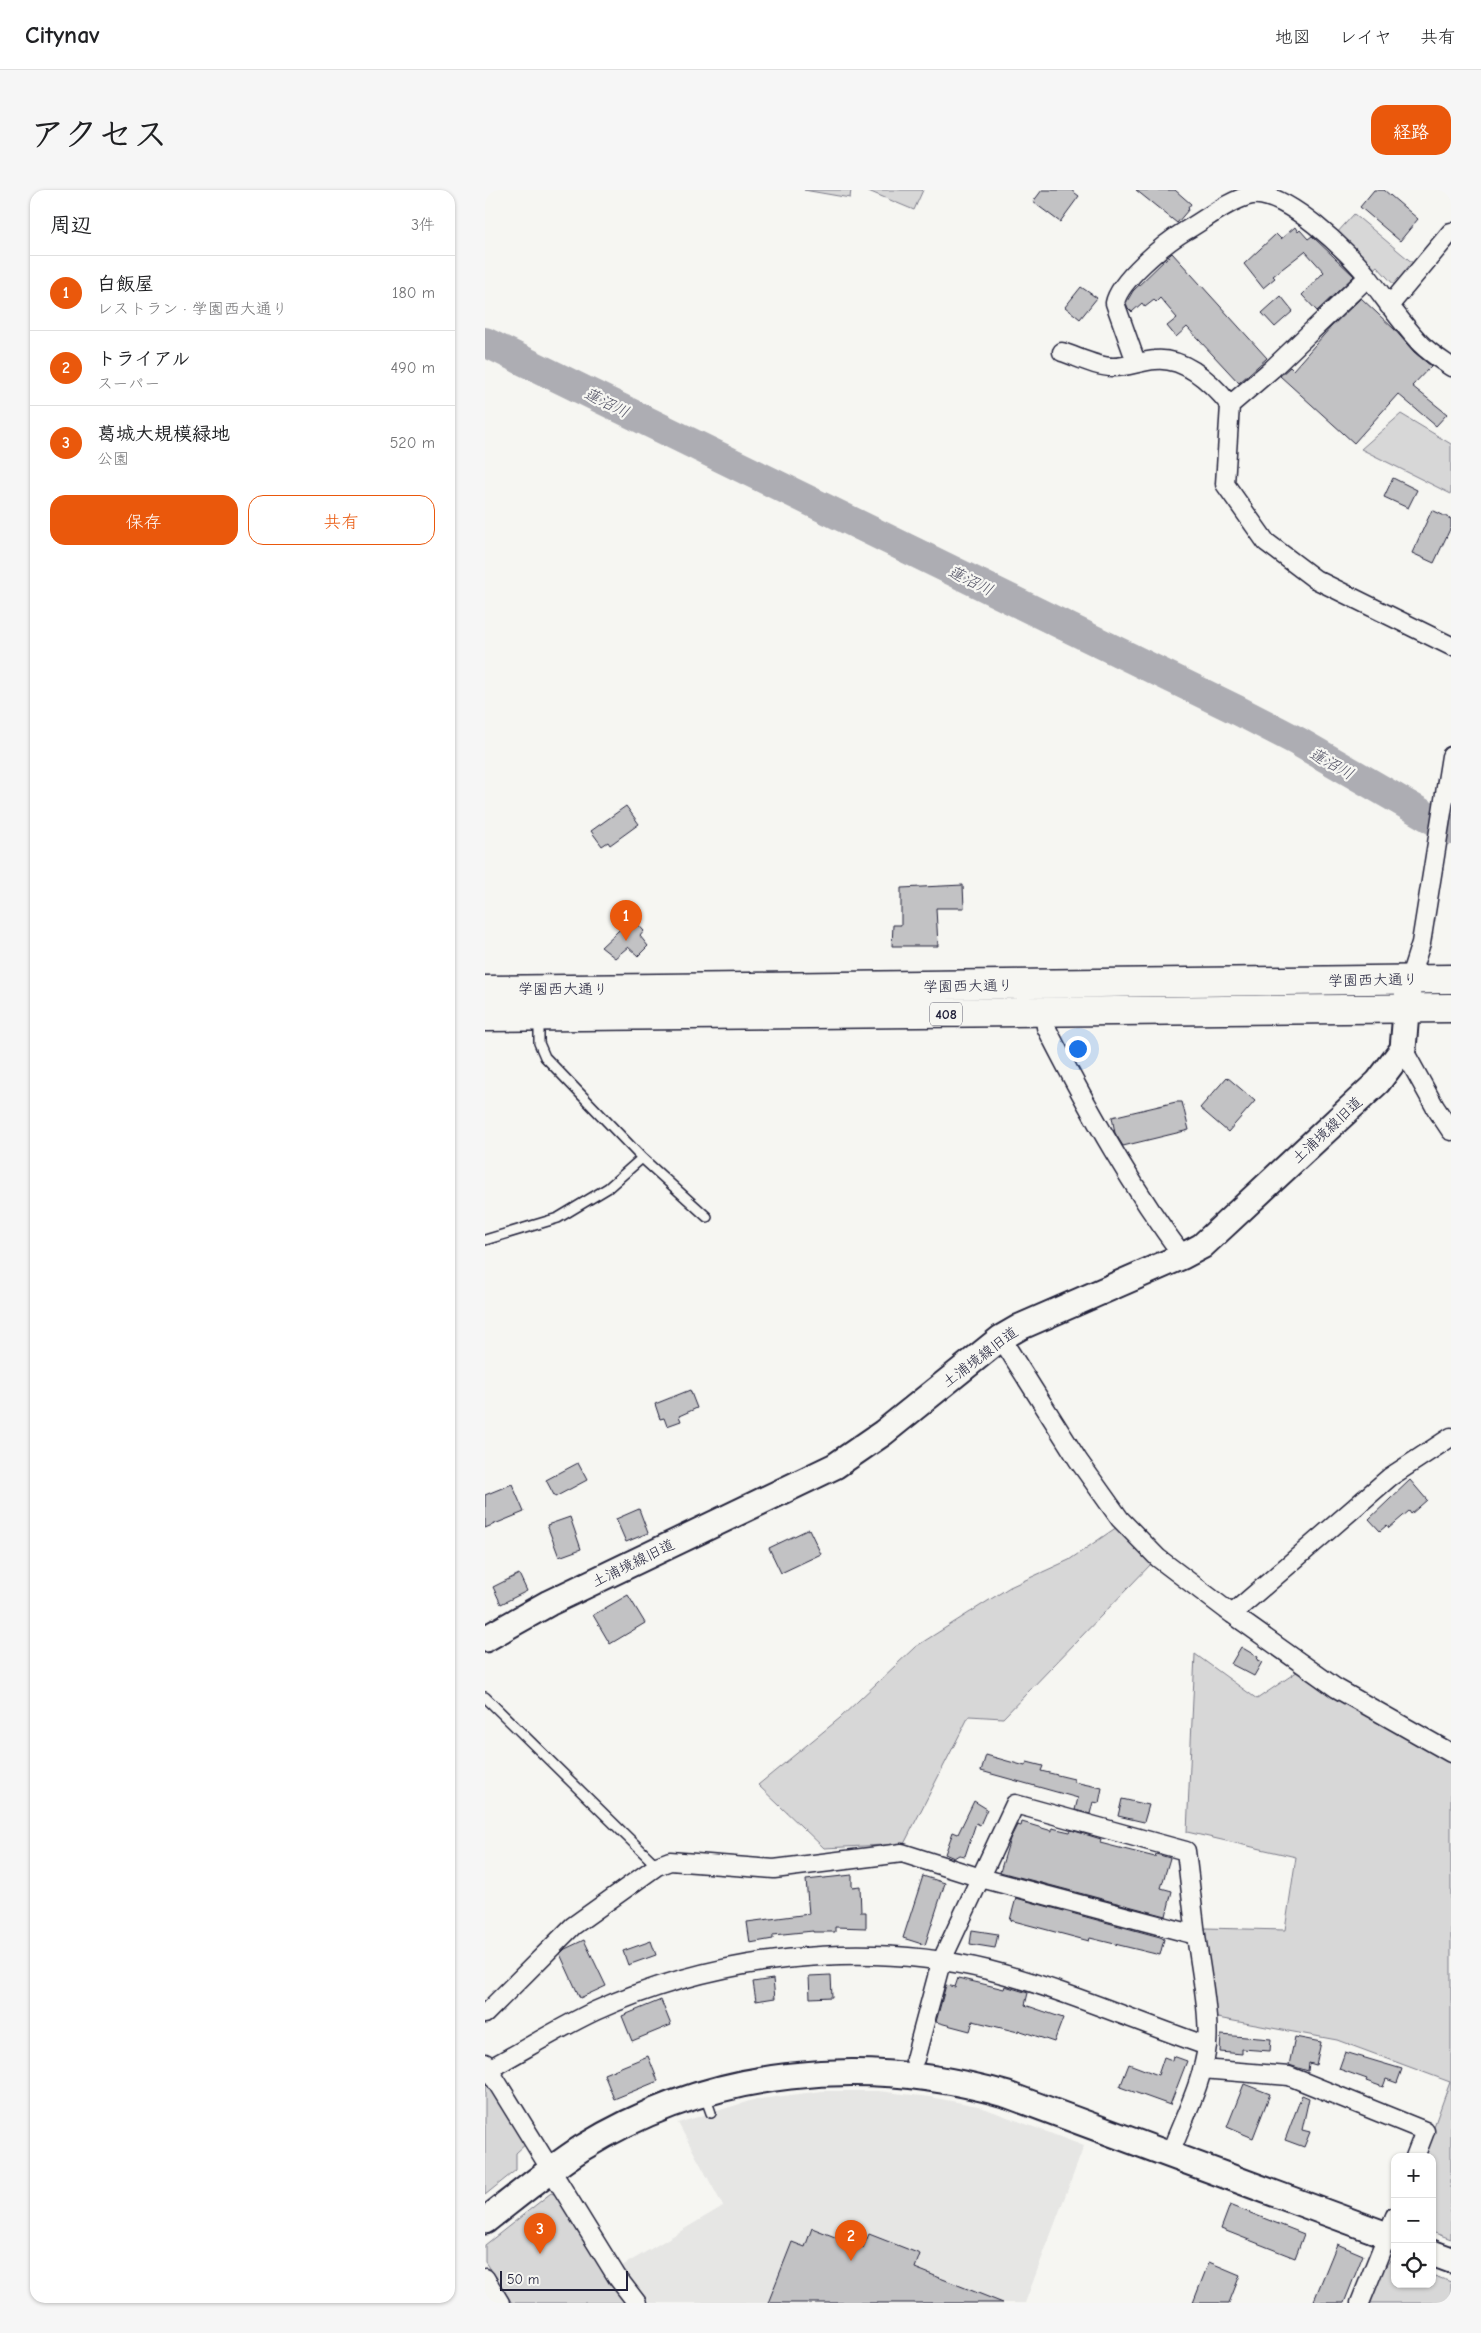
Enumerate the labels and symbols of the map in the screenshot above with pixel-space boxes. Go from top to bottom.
water label: 蓮沼川 [581,384,632,422]
water label: 蓮沼川 [945,562,996,600]
water label: 蓮沼川 [1306,744,1357,783]
pin: 1 [610,900,642,941]
street label: 学園西大通り [1328,970,1418,990]
street label: 学園西大通り [923,976,1013,996]
street label: 学園西大通り [518,980,608,998]
road number: 408 [930,1002,962,1026]
your location [1065,1036,1091,1062]
street label: 土浦境線旧道 [1288,1093,1366,1167]
street label: 土浦境線旧道 [939,1323,1021,1391]
street label: 土浦境線旧道 [589,1535,677,1591]
pin: 3 [524,2213,556,2254]
pin: 2 [835,2220,867,2261]
scale bar [500,2268,627,2291]

